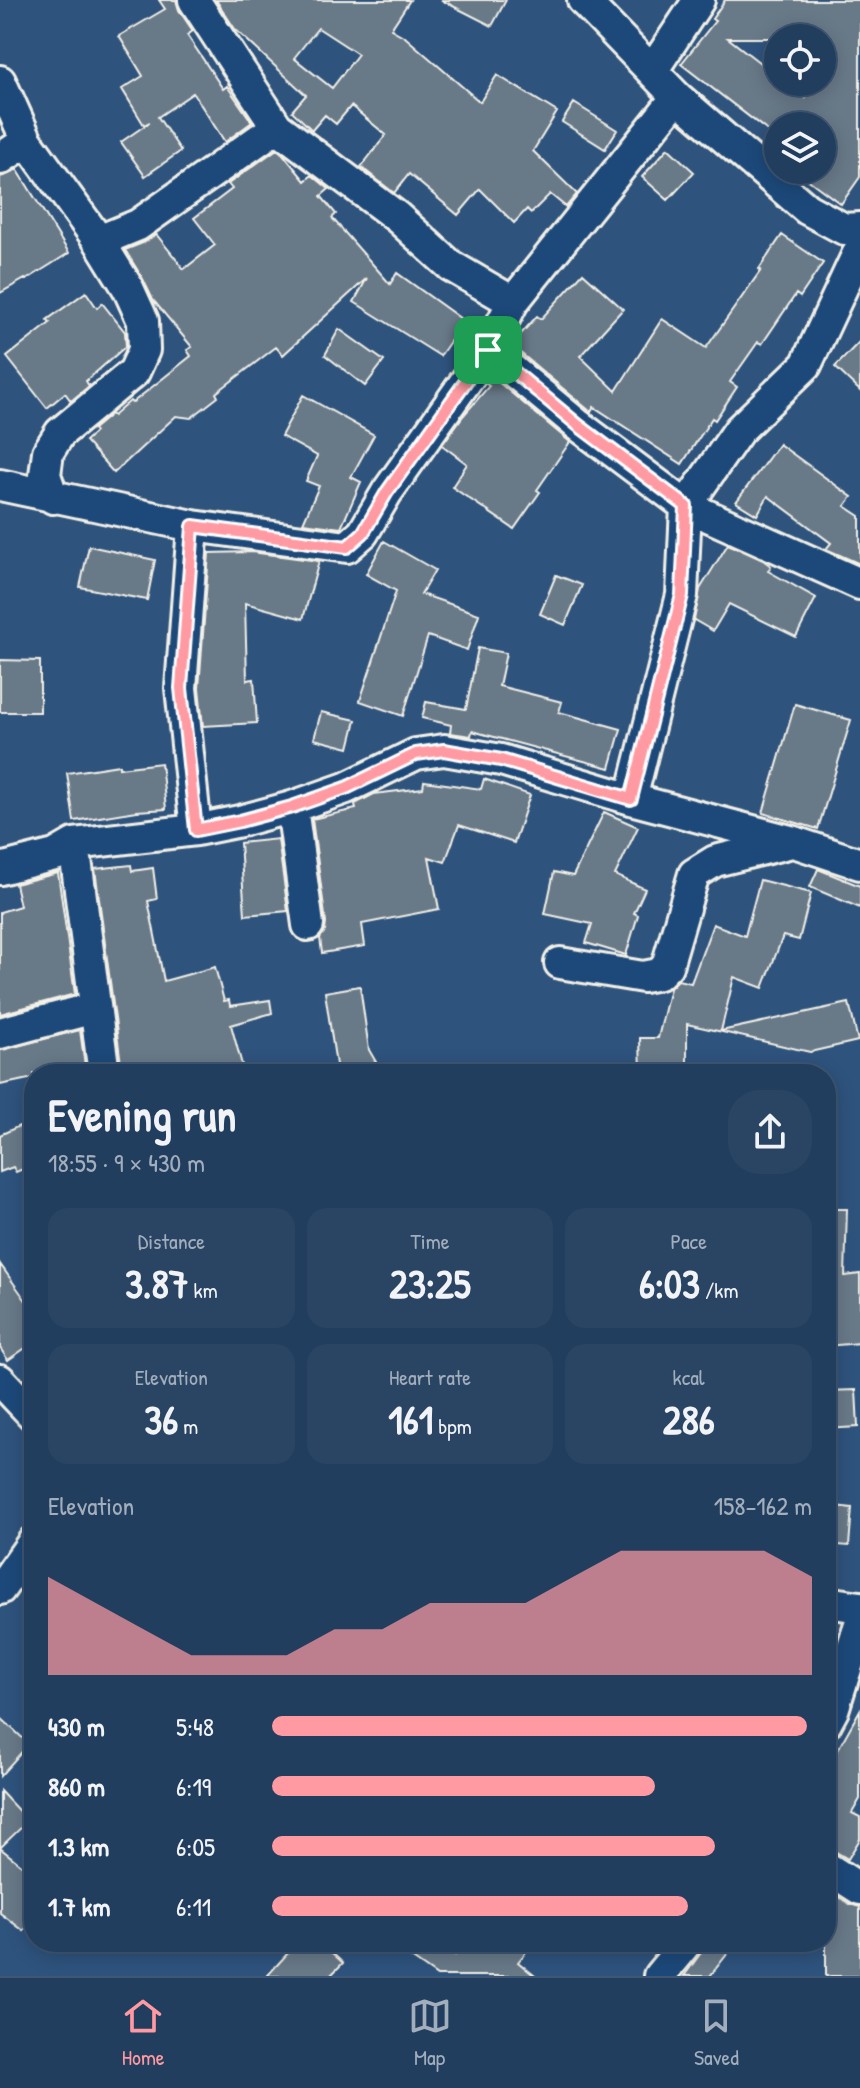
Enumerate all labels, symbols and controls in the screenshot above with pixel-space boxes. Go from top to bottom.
map controls [764,24,836,184]
button: locate [764,24,836,96]
button: layers [764,112,836,184]
pin [454,316,522,384]
icon: arrive [466,328,510,372]
text: Evening run [48,1085,236,1145]
button: share [728,1090,812,1174]
text: 18:55 · 9 × 430 m [48,1145,205,1180]
text: Distance [138,1226,205,1256]
text: Time [411,1226,449,1256]
text: Pace [670,1226,707,1256]
text: 3.87 [125,1256,189,1310]
text: 23:25 [389,1256,471,1310]
text: 6:03 [639,1256,700,1310]
text: km [189,1275,218,1305]
text: /km [700,1275,738,1305]
text: Elevation [135,1362,208,1392]
text: Heart rate [389,1362,471,1392]
text: kcal [673,1362,705,1392]
text: 36 [144,1392,178,1446]
text: 161 [388,1392,433,1446]
text: 286 [663,1392,715,1446]
text: m [178,1411,198,1441]
text: bpm [433,1411,472,1441]
text: Elevation [48,1488,134,1523]
text: 158–162 m [714,1488,812,1523]
text: 430 m [48,1709,105,1744]
text: 5:48 [176,1709,214,1744]
text: 860 m [48,1769,105,1804]
text: 6:19 [176,1769,211,1804]
text: 1.3 km [48,1829,109,1864]
text: 6:05 [176,1829,215,1864]
text: 1.7 km [48,1889,110,1924]
text: 6:11 [176,1889,211,1924]
tab: Home [121,1994,165,2072]
tab: Map [408,1994,452,2072]
tab: Saved [694,1994,739,2072]

